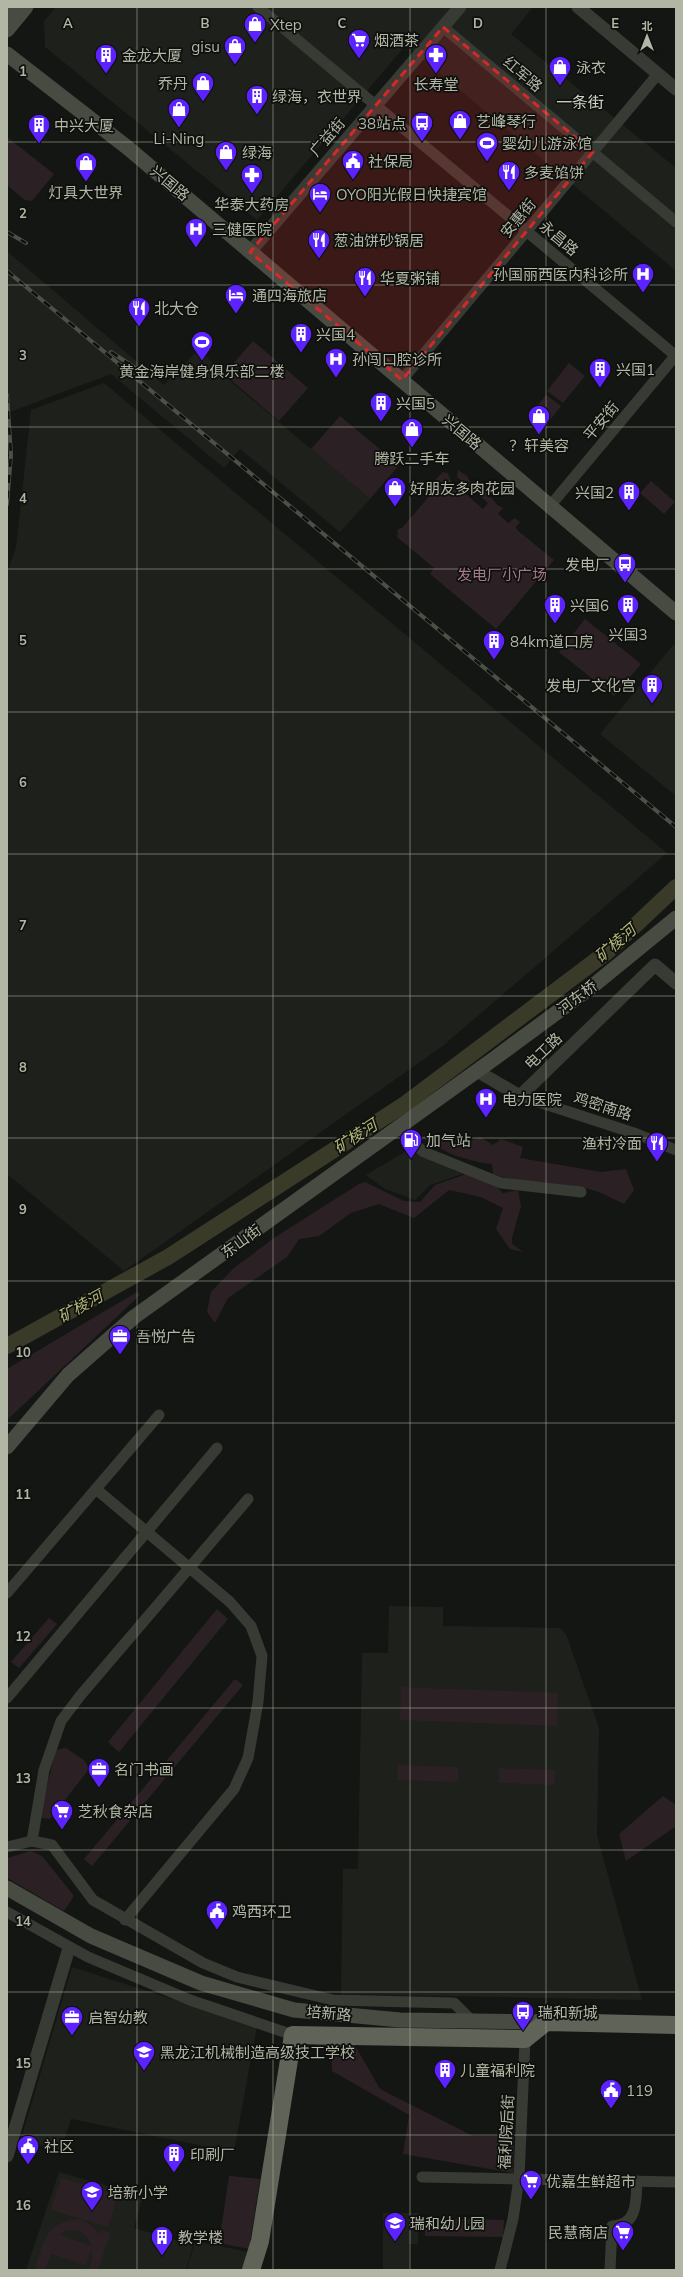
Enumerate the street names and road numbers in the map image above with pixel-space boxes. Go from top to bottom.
street label: 红军路 [500,52,546,96]
street label: 广益街 [305,114,349,160]
street label: 兴国路 [147,161,193,205]
street label: 安惠街 [496,195,540,241]
street label: 永昌路 [536,216,582,260]
street label: 平安街 [579,398,623,444]
street label: 兴国路 [439,410,485,454]
street label: 河东桥 [553,976,601,1018]
street label: 电工路 [520,1029,566,1073]
street label: 鸡密南路 [572,1088,634,1124]
street label: 东山街 [217,1220,265,1262]
street label: 培新路 [306,2002,352,2024]
street label: 福利院后街 [495,2094,517,2170]

